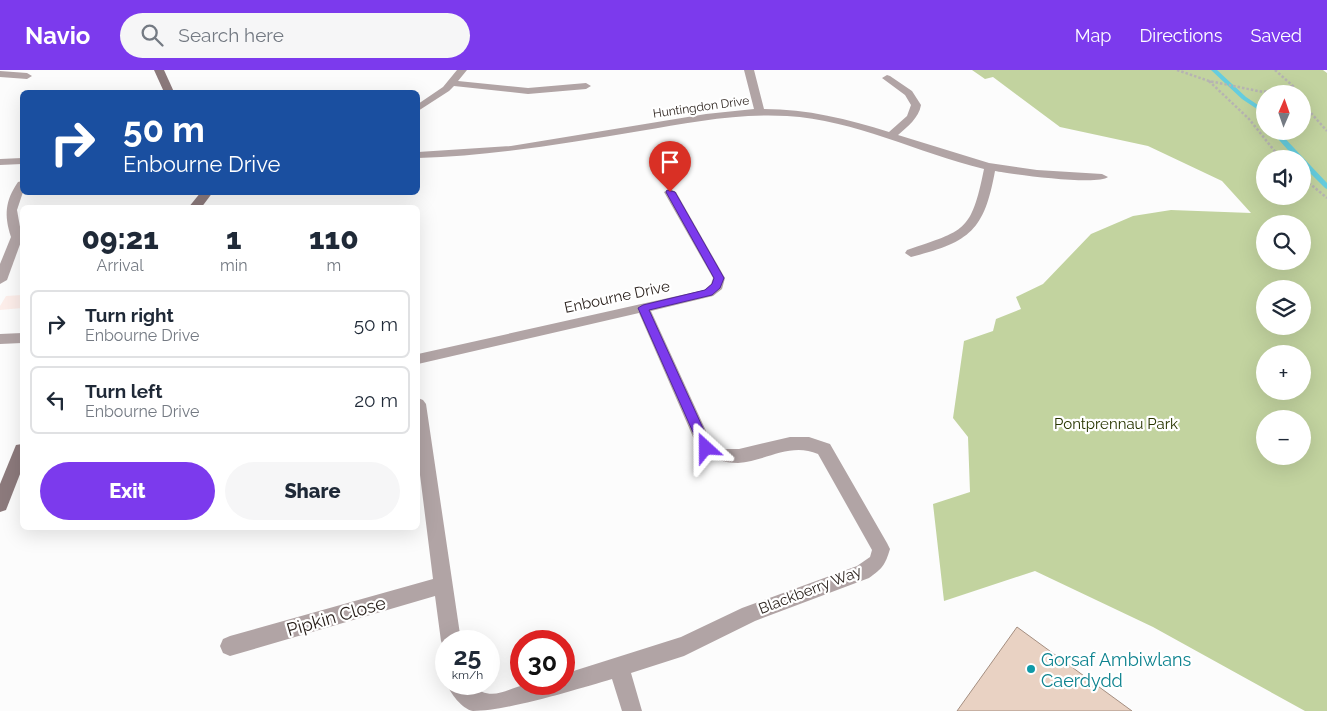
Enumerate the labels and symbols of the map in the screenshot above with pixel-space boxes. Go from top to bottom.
north arrow [1256,85,1311,140]
street label: Huntingdon Drive [652,93,750,121]
pin [649,141,691,192]
street label: Enbourne Drive [563,277,672,317]
park label: Pontprennau Park [1054,415,1178,433]
position arrow [679,421,731,473]
street label: Blackberry Way [756,562,864,618]
street label: Pipkin Close [284,592,388,640]
speed limit sign: 30 [510,630,575,695]
place label: Gorsaf Ambiwlans Caerdydd [1041,649,1192,691]
marker: Gorsaf Ambiwlans Caerdydd [1025,663,1037,675]

